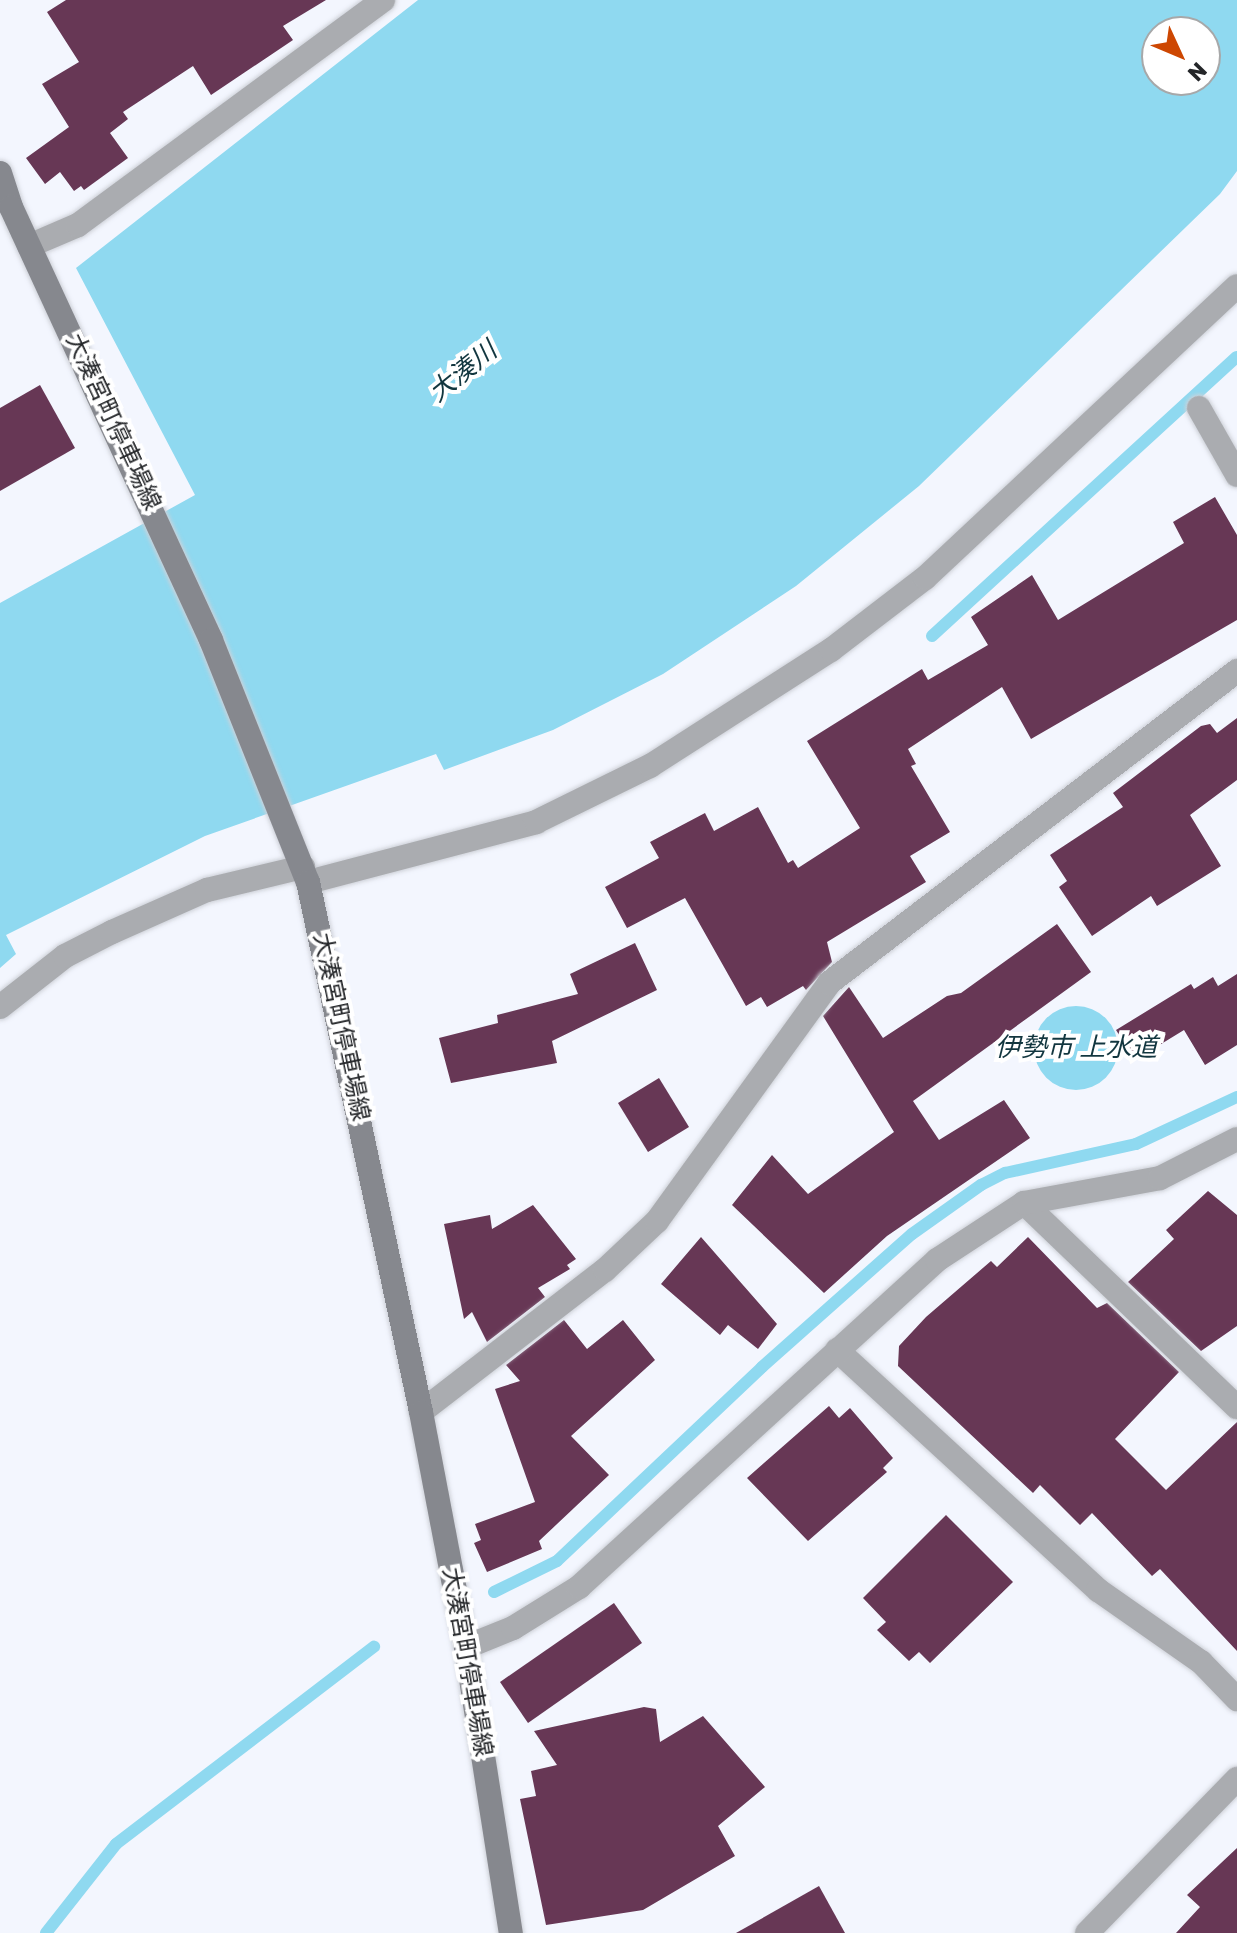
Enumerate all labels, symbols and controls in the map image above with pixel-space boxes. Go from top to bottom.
north arrow [1141,16,1221,96]
text: N [1182,57,1212,87]
street label: 大湊宮町停車場線 [59,329,167,515]
water label: 大湊川 [423,335,503,409]
street label: 大湊宮町停車場線 [307,930,375,1124]
water label: 伊勢市 上水道 [995,1032,1157,1064]
street label: 大湊宮町停車場線 [436,1565,498,1759]

